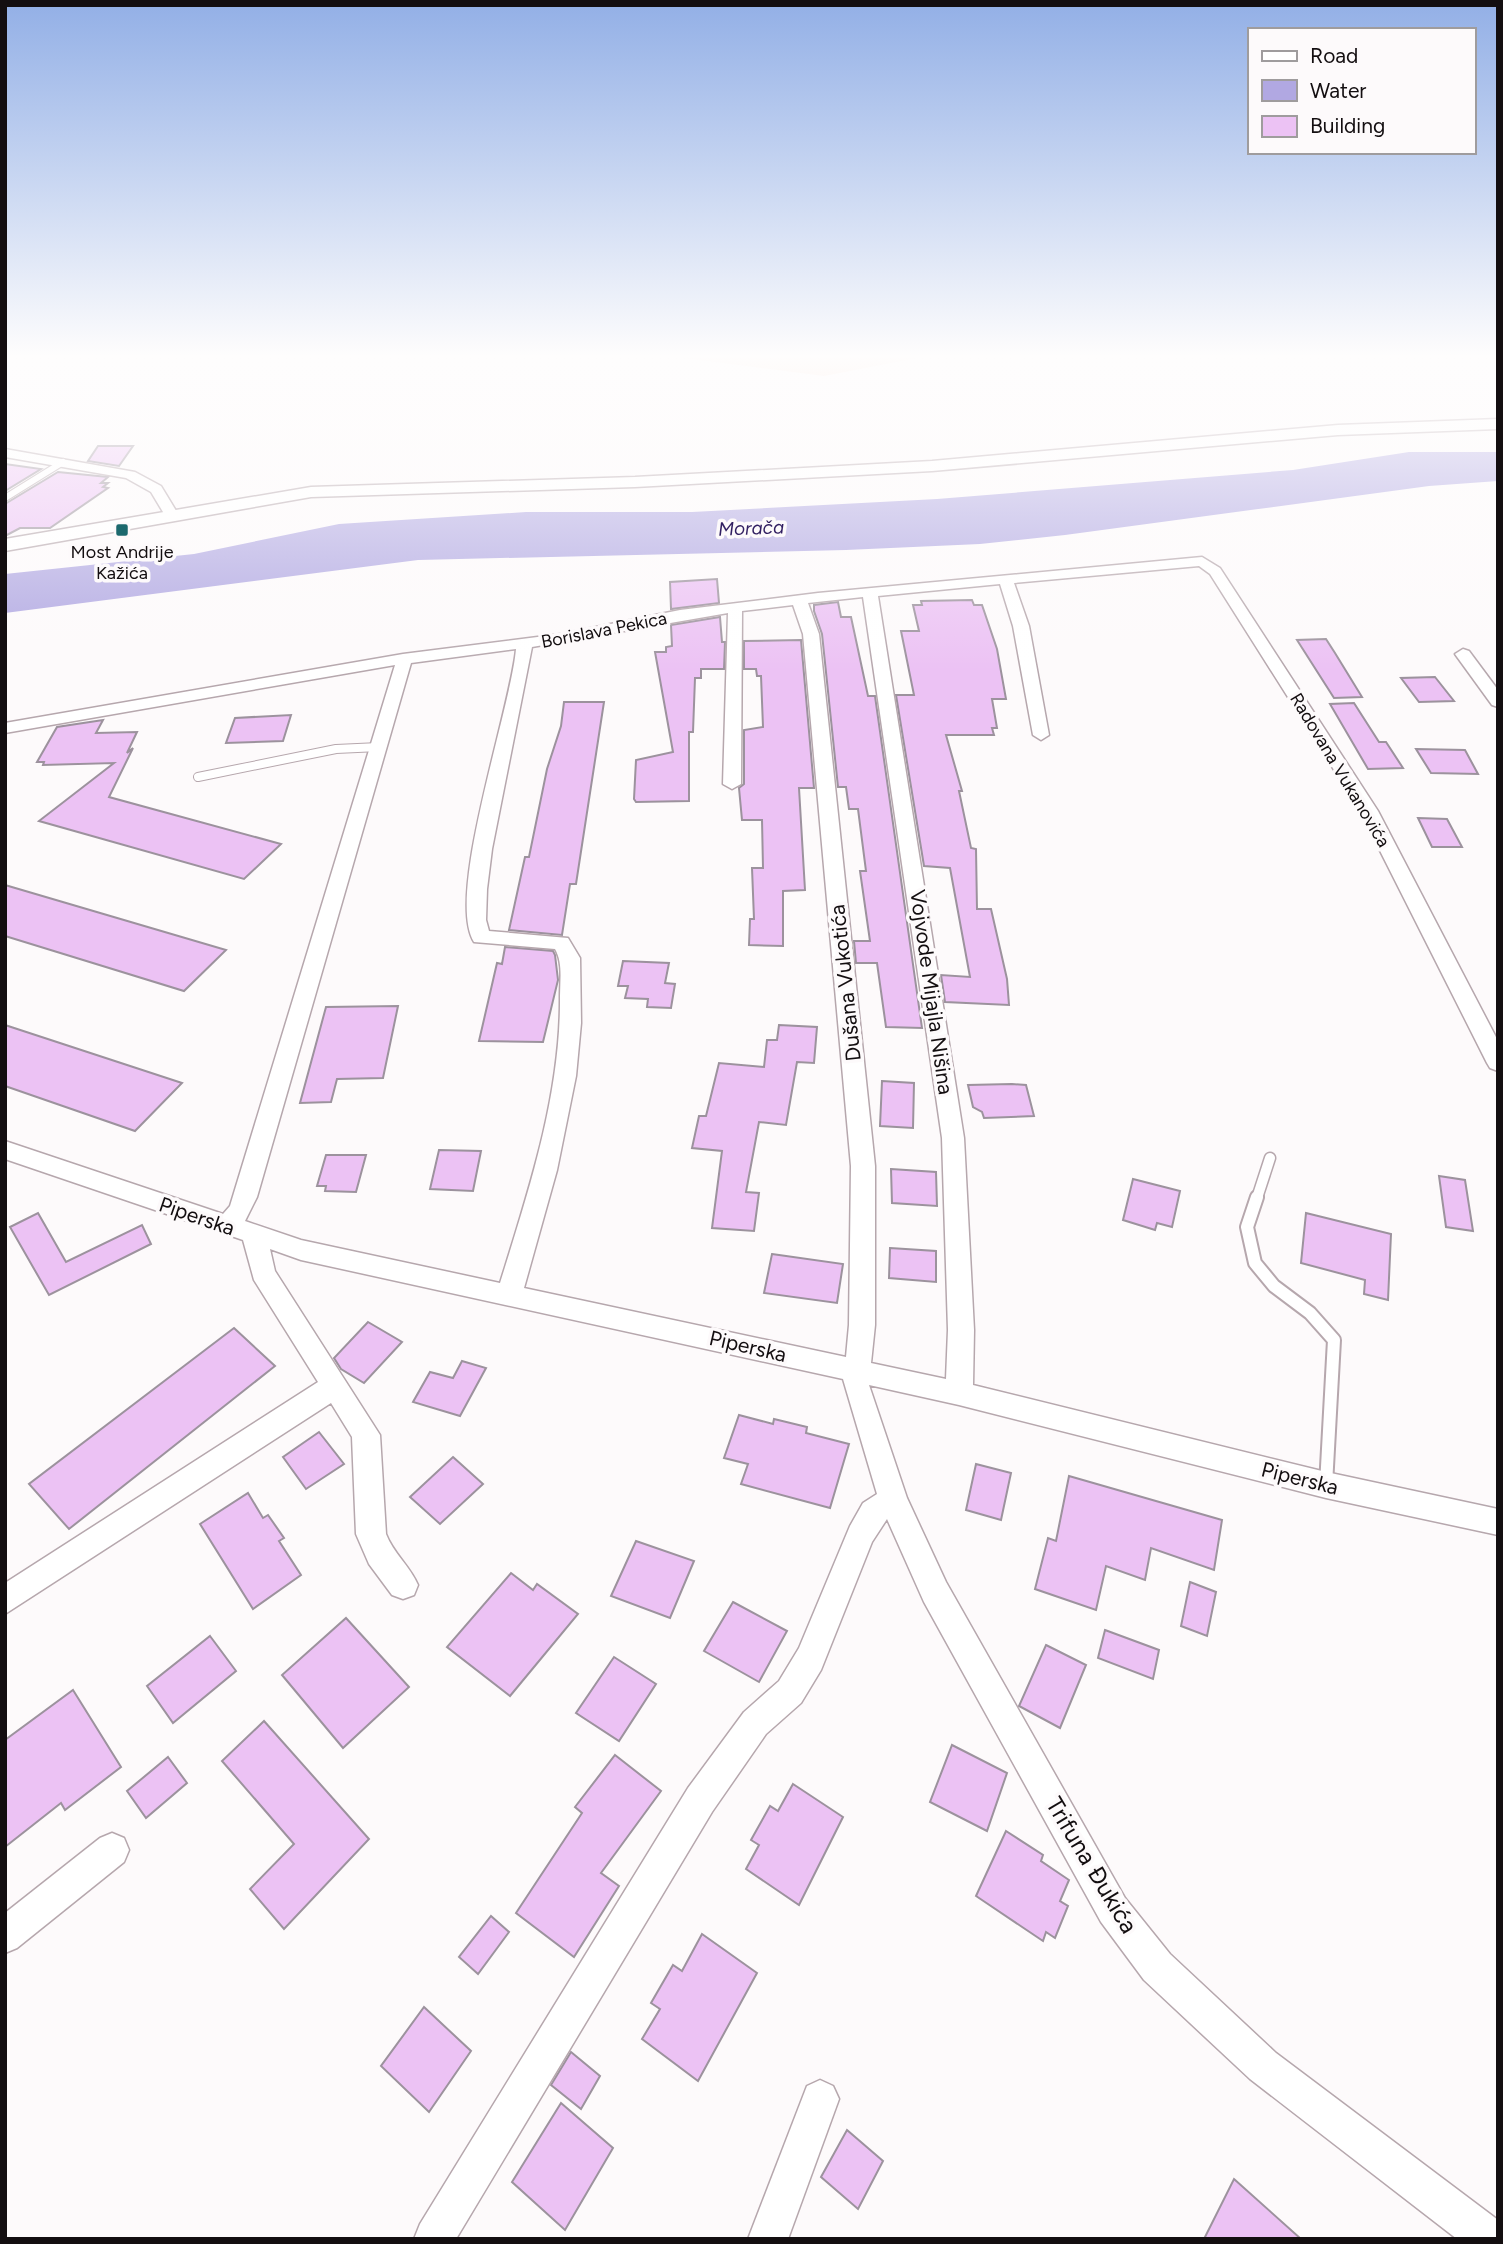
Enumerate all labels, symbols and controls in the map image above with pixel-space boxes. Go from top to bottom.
legend [1248,28,1475,154]
text: Road [1310,43,1358,68]
text: Water [1310,78,1366,103]
text: Building [1310,113,1385,138]
water label: Morača [718,515,784,541]
marker: Most Andrije Kažića [114,522,130,538]
place label: Most Andrije Kažića [70,541,174,584]
street label: Borislava Pekica [539,607,669,653]
street label: Radovana Vukanovića [1285,689,1395,851]
street label: Vojvode Mijajla Nišina [905,888,959,1096]
street label: Dušana Vukotića [824,903,866,1063]
street label: Piperska [156,1191,238,1241]
street label: Piperska [707,1325,789,1367]
street label: Piperska [1259,1456,1341,1500]
street label: Trifuna Đukića [1040,1792,1144,1938]

